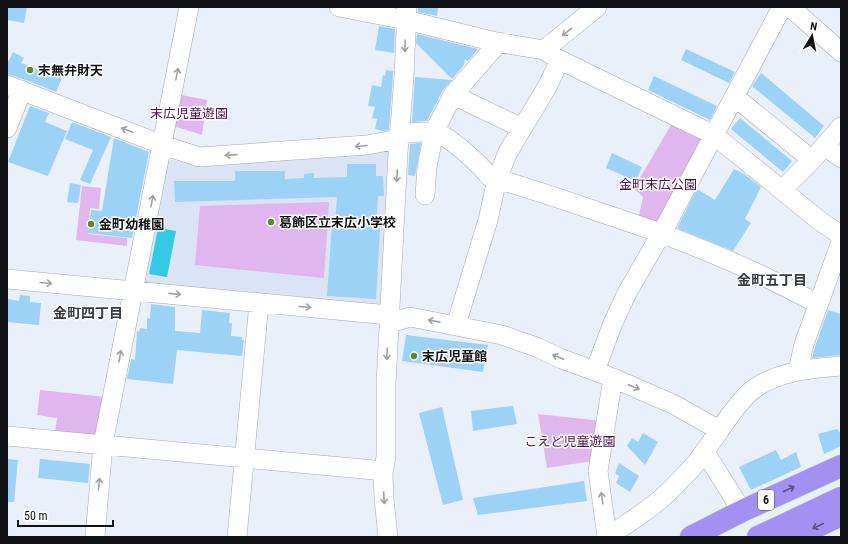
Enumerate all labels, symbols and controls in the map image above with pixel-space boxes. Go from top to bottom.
north arrow [792,16,832,56]
text: N [809,20,818,34]
one-way arrow [561,27,572,36]
one-way arrow [401,39,409,52]
place label: 末無弁財天 [38,63,103,78]
marker: 末無弁財天 [25,65,35,75]
one-way arrow [173,67,181,80]
park label: 末広児童遊園 [150,106,228,121]
one-way arrow [121,126,133,134]
one-way arrow [355,142,368,149]
one-way arrow [225,152,238,159]
one-way arrow [393,169,400,182]
park label: 金町末広公園 [619,177,697,192]
one-way arrow [148,195,156,208]
place label: 葛飾区立末広小学校 [279,215,396,230]
place label: 金町幼稚園 [99,217,164,232]
marker: 葛飾区立末広小学校 [266,217,276,227]
marker: 金町幼稚園 [86,219,96,229]
district label: 金町五丁目 [737,272,807,288]
one-way arrow [39,279,52,286]
one-way arrow [168,291,181,298]
one-way arrow [298,304,311,311]
district label: 金町四丁目 [53,305,123,321]
one-way arrow [428,317,441,325]
one-way arrow [383,347,391,360]
place label: 末広児童館 [422,349,487,364]
one-way arrow [116,350,124,363]
marker: 末広児童館 [409,351,419,361]
one-way arrow [553,353,565,360]
one-way arrow [627,384,639,392]
park label: こえど児童遊園 [524,434,616,449]
one-way arrow [96,478,103,491]
one-way arrow [783,485,795,492]
road number: 6 [758,490,774,510]
one-way arrow [380,491,388,504]
one-way arrow [598,492,606,505]
scale bar [18,502,113,528]
text: 50 m [24,509,48,523]
one-way arrow [812,523,824,530]

